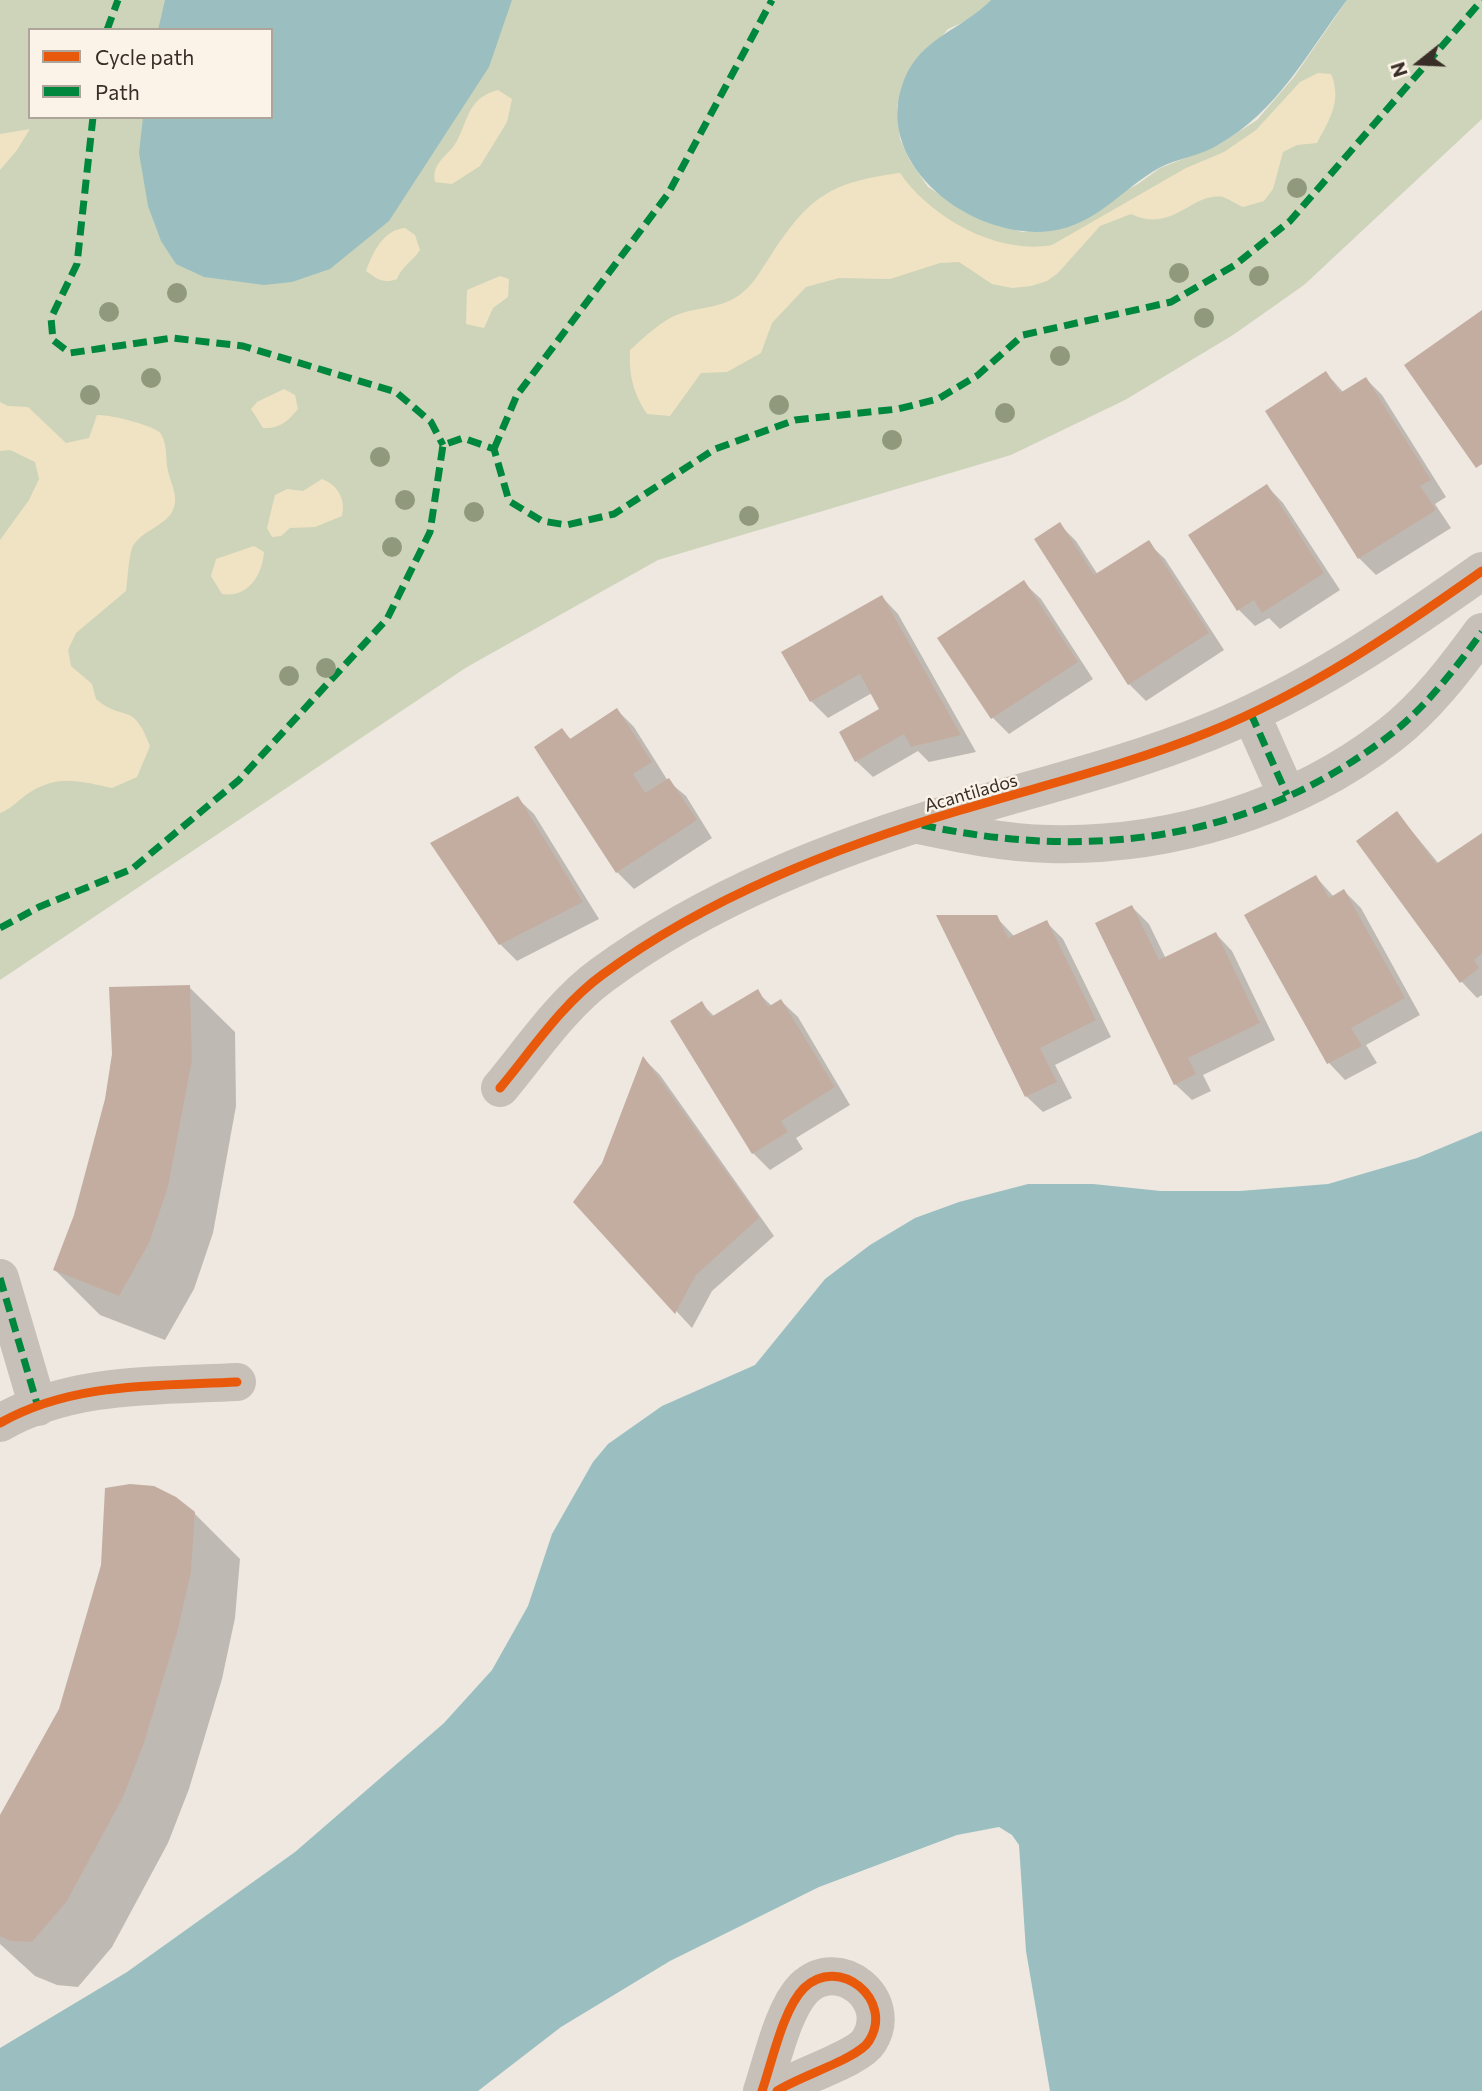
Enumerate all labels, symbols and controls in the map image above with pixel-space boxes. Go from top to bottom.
legend [28,28,273,119]
north arrow [1384,28,1454,98]
text: Cycle path [95,44,194,69]
text: N [1385,59,1412,80]
text: Path [95,79,140,104]
street label: Acantilados [922,769,1020,817]

